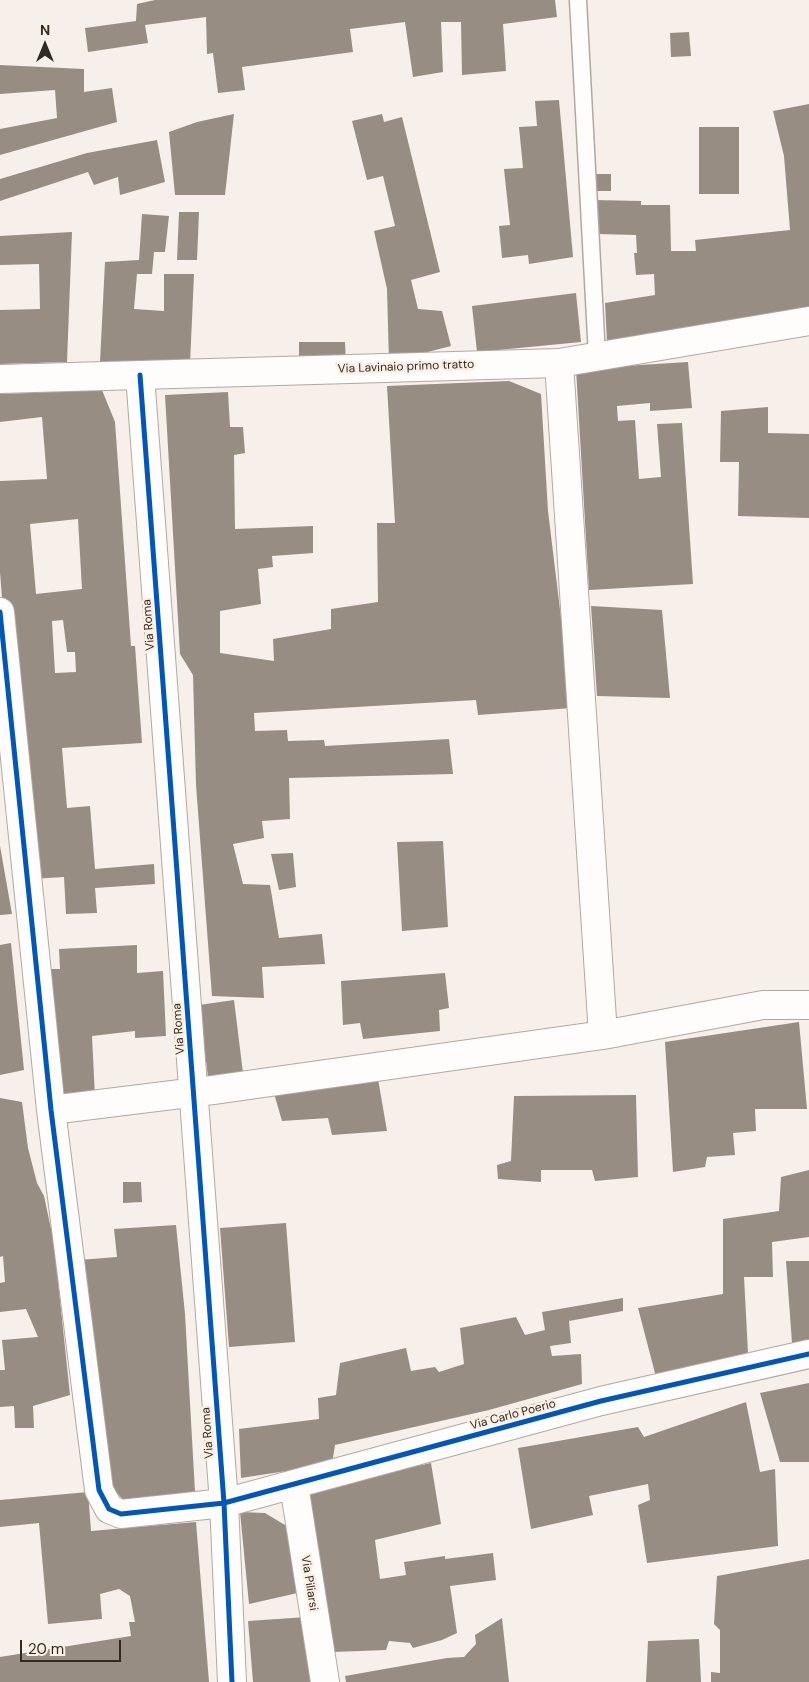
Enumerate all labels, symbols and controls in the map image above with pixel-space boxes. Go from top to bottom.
north arrow [20,20,70,70]
text: N [40,21,50,39]
street label: Via Lavinaio primo tratto [337,357,475,377]
street label: Via Roma [140,599,158,651]
street label: Via Roma [170,1003,188,1055]
street label: Via Carlo Poerio [469,1397,557,1433]
street label: Via Roma [199,1407,217,1459]
street label: Via Piliarsi [298,1554,320,1612]
scale bar [22,1630,124,1662]
text: 20 m [28,1639,64,1659]

